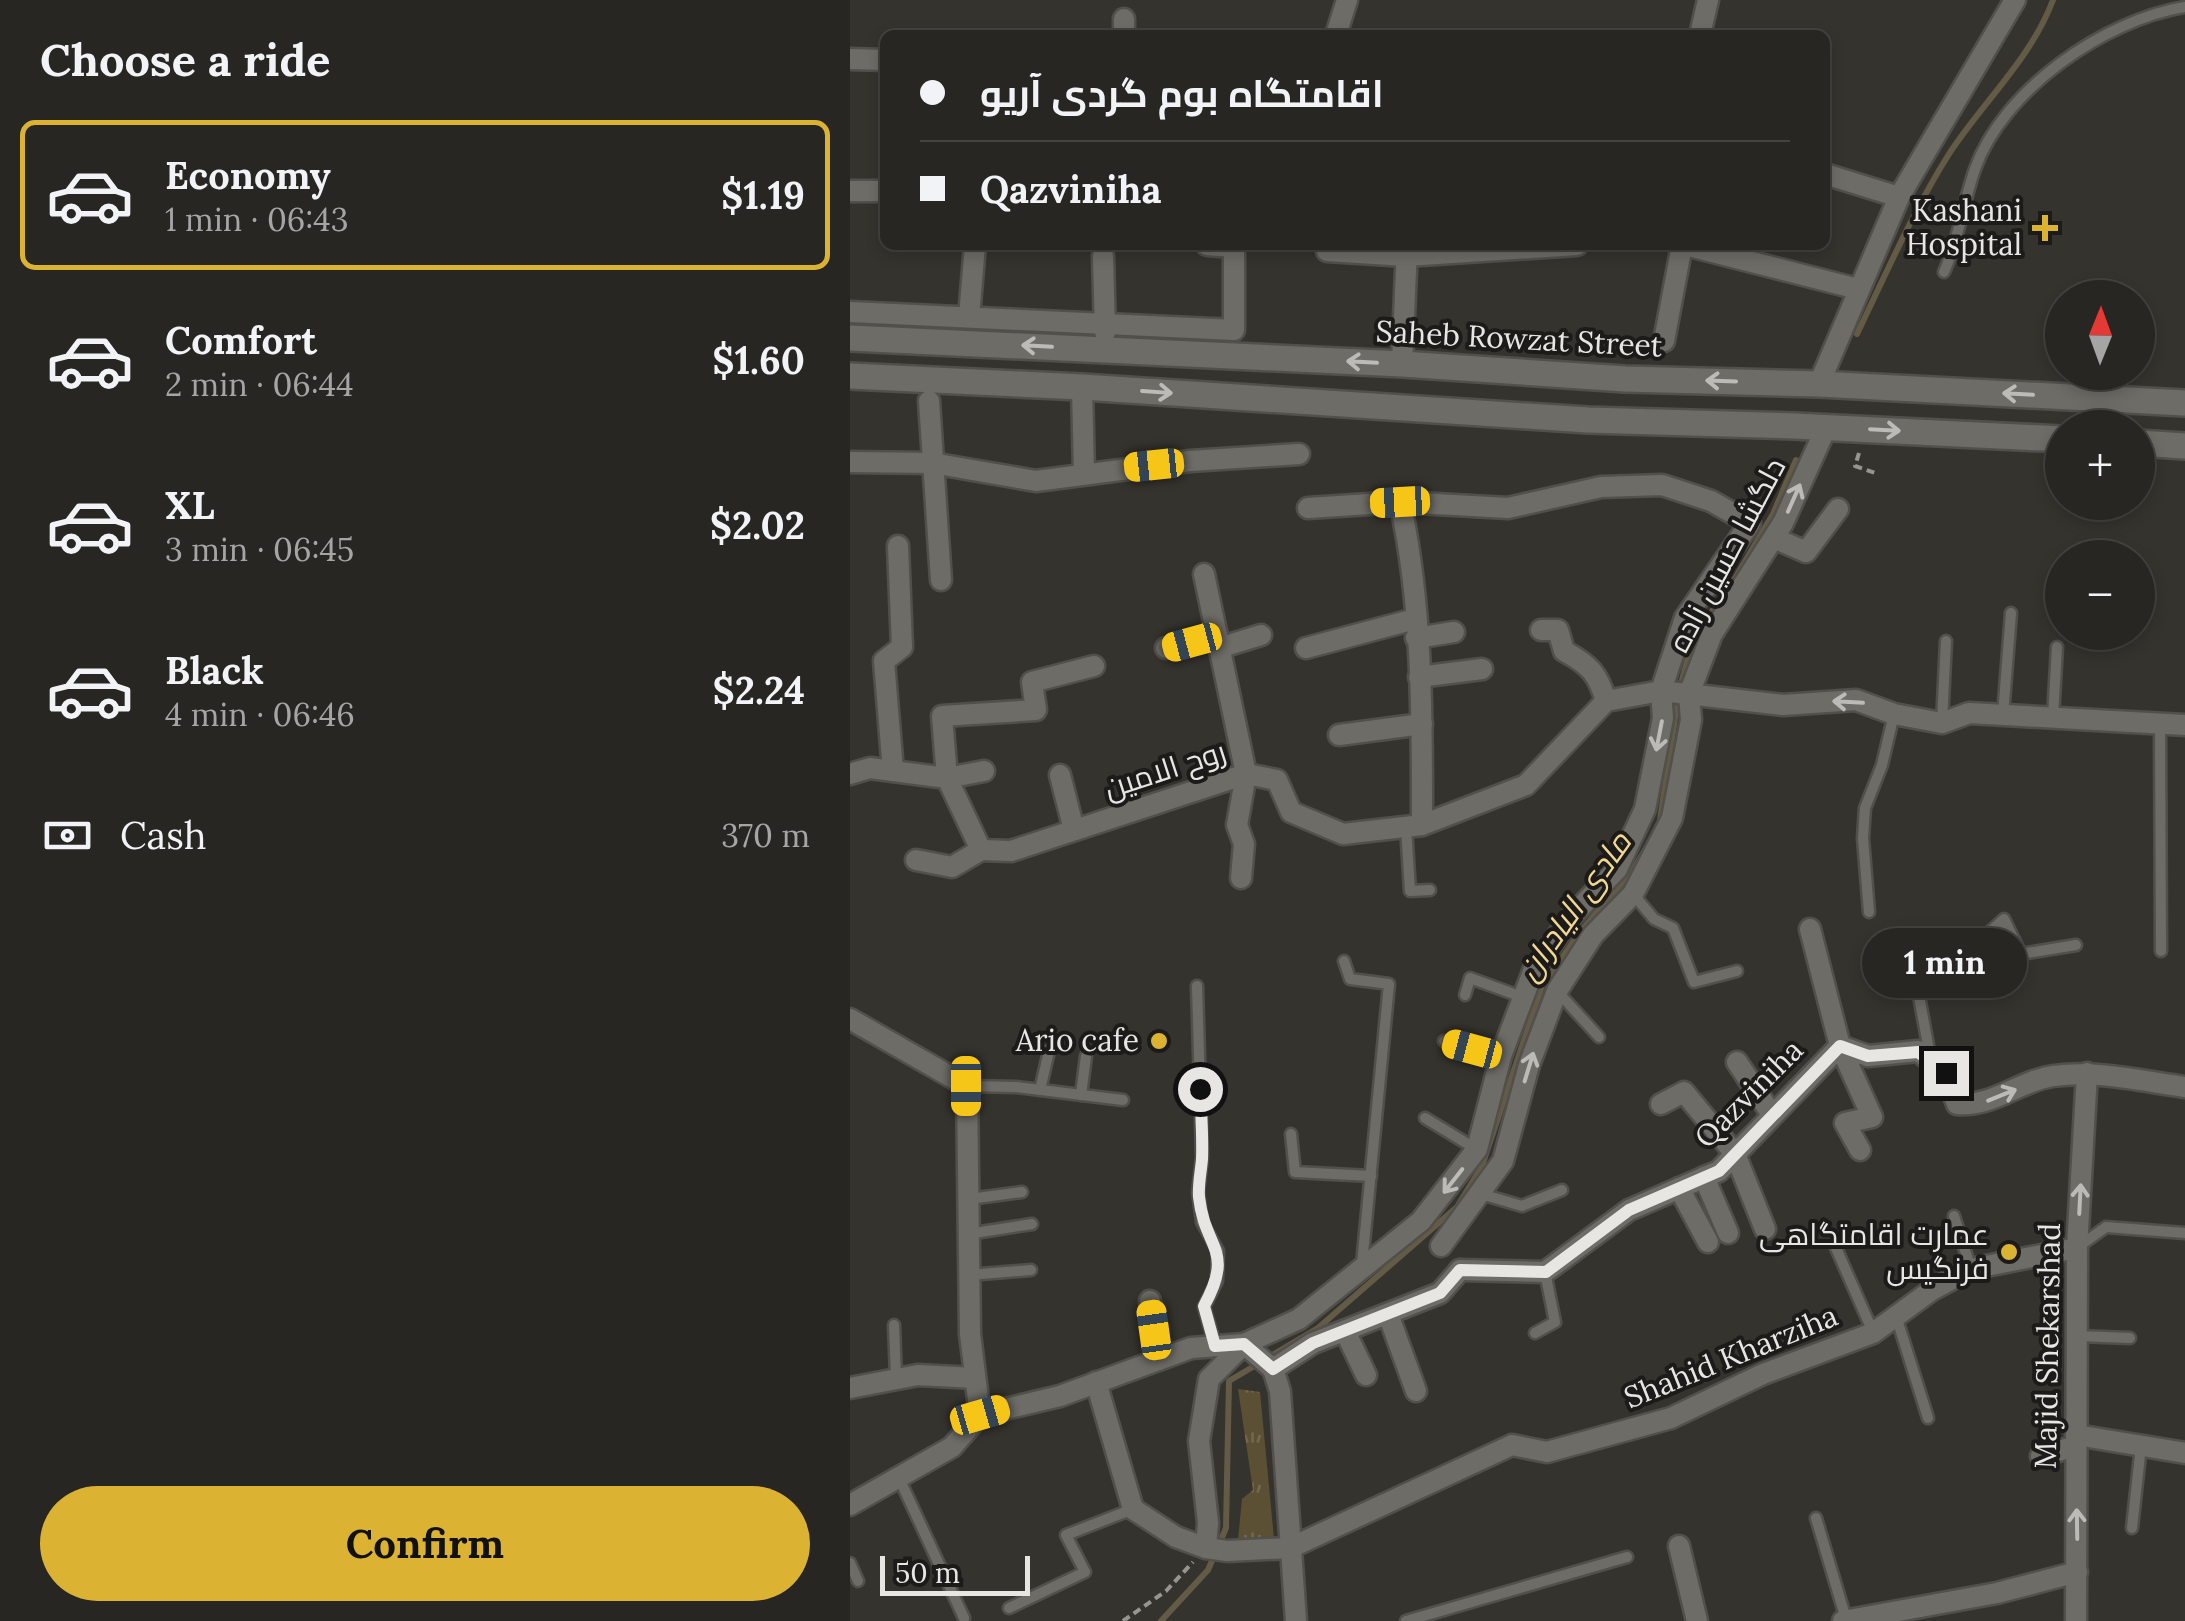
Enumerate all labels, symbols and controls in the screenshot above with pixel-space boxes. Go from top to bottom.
text: Choose a ride [40,31,330,88]
text: اقامتگاه بوم گردی آریو [980,69,1384,117]
icon: car [45,150,135,240]
text: Economy [165,151,331,199]
text: Qazviniha [980,165,1161,213]
text: $1.19 [721,171,805,219]
place label: Kashani Hospital [1906,191,2022,263]
text: 1 min · 06:43 [165,199,348,240]
marker: Kashani Hospital [2032,215,2058,241]
north arrow [2045,280,2155,390]
map controls [2045,280,2155,650]
street label: Saheb Rowzat Street [1375,312,1664,364]
icon: car [45,315,135,405]
text: Comfort [165,316,317,364]
text: $1.60 [712,336,805,384]
one-way arrow [1022,337,1054,356]
one-way arrow [1346,352,1378,371]
text: 2 min · 06:44 [165,364,354,405]
one-way arrow [1706,372,1738,391]
one-way arrow [1141,382,1173,401]
one-way arrow [2002,384,2034,403]
button: + [2045,410,2155,520]
one-way arrow [1869,421,1901,440]
car [1123,447,1185,483]
street label: دلگشا حسین زاده [1659,451,1793,658]
icon: car [45,480,135,570]
text: XL [165,481,215,529]
one-way arrow [1786,484,1805,514]
car [1369,485,1431,519]
text: $2.02 [710,501,805,549]
text: 3 min · 06:45 [165,529,354,570]
button: − [2045,540,2155,650]
car [1159,620,1225,664]
icon: car [45,645,135,735]
text: Black [165,646,264,694]
text: $2.24 [713,666,805,714]
one-way arrow [1832,692,1864,711]
text: 4 min · 06:46 [165,694,355,735]
one-way arrow [1649,719,1668,752]
street label: روح الامین [1099,732,1231,808]
icon: cash [40,808,95,863]
text: Cash [120,811,207,859]
text: 370 m [721,815,810,856]
water label: مادی الیادران [1507,823,1640,988]
callout: 1 min [1864,928,2028,998]
text: 1 min [1904,942,1985,983]
place label: Ario cafe [1015,1021,1139,1059]
car [1439,1027,1505,1071]
marker: Ario cafe [1148,1030,1170,1052]
street label: Qazviniha [1686,1031,1811,1156]
route end [1924,1051,1969,1096]
one-way arrow [1521,1052,1539,1083]
car [951,1056,981,1116]
route start [1178,1067,1223,1112]
one-way arrow [1987,1085,2017,1103]
one-way arrow [1442,1168,1464,1194]
one-way arrow [2071,1183,2090,1215]
place label: عمارت اقامتگاهی فرنگیس [1759,1215,1989,1287]
street label: Majid Shekarshad [2026,1223,2069,1469]
marker: عمارت اقامتگاهی فرنگیس [1998,1241,2020,1263]
street label: Shahid Kharziha [1618,1296,1843,1416]
car [1135,1298,1173,1362]
car [947,1392,1013,1438]
button: Confirm [40,1486,810,1601]
one-way arrow [2068,1508,2086,1540]
scale bar [880,1551,1030,1596]
text: 50 m [895,1555,960,1591]

